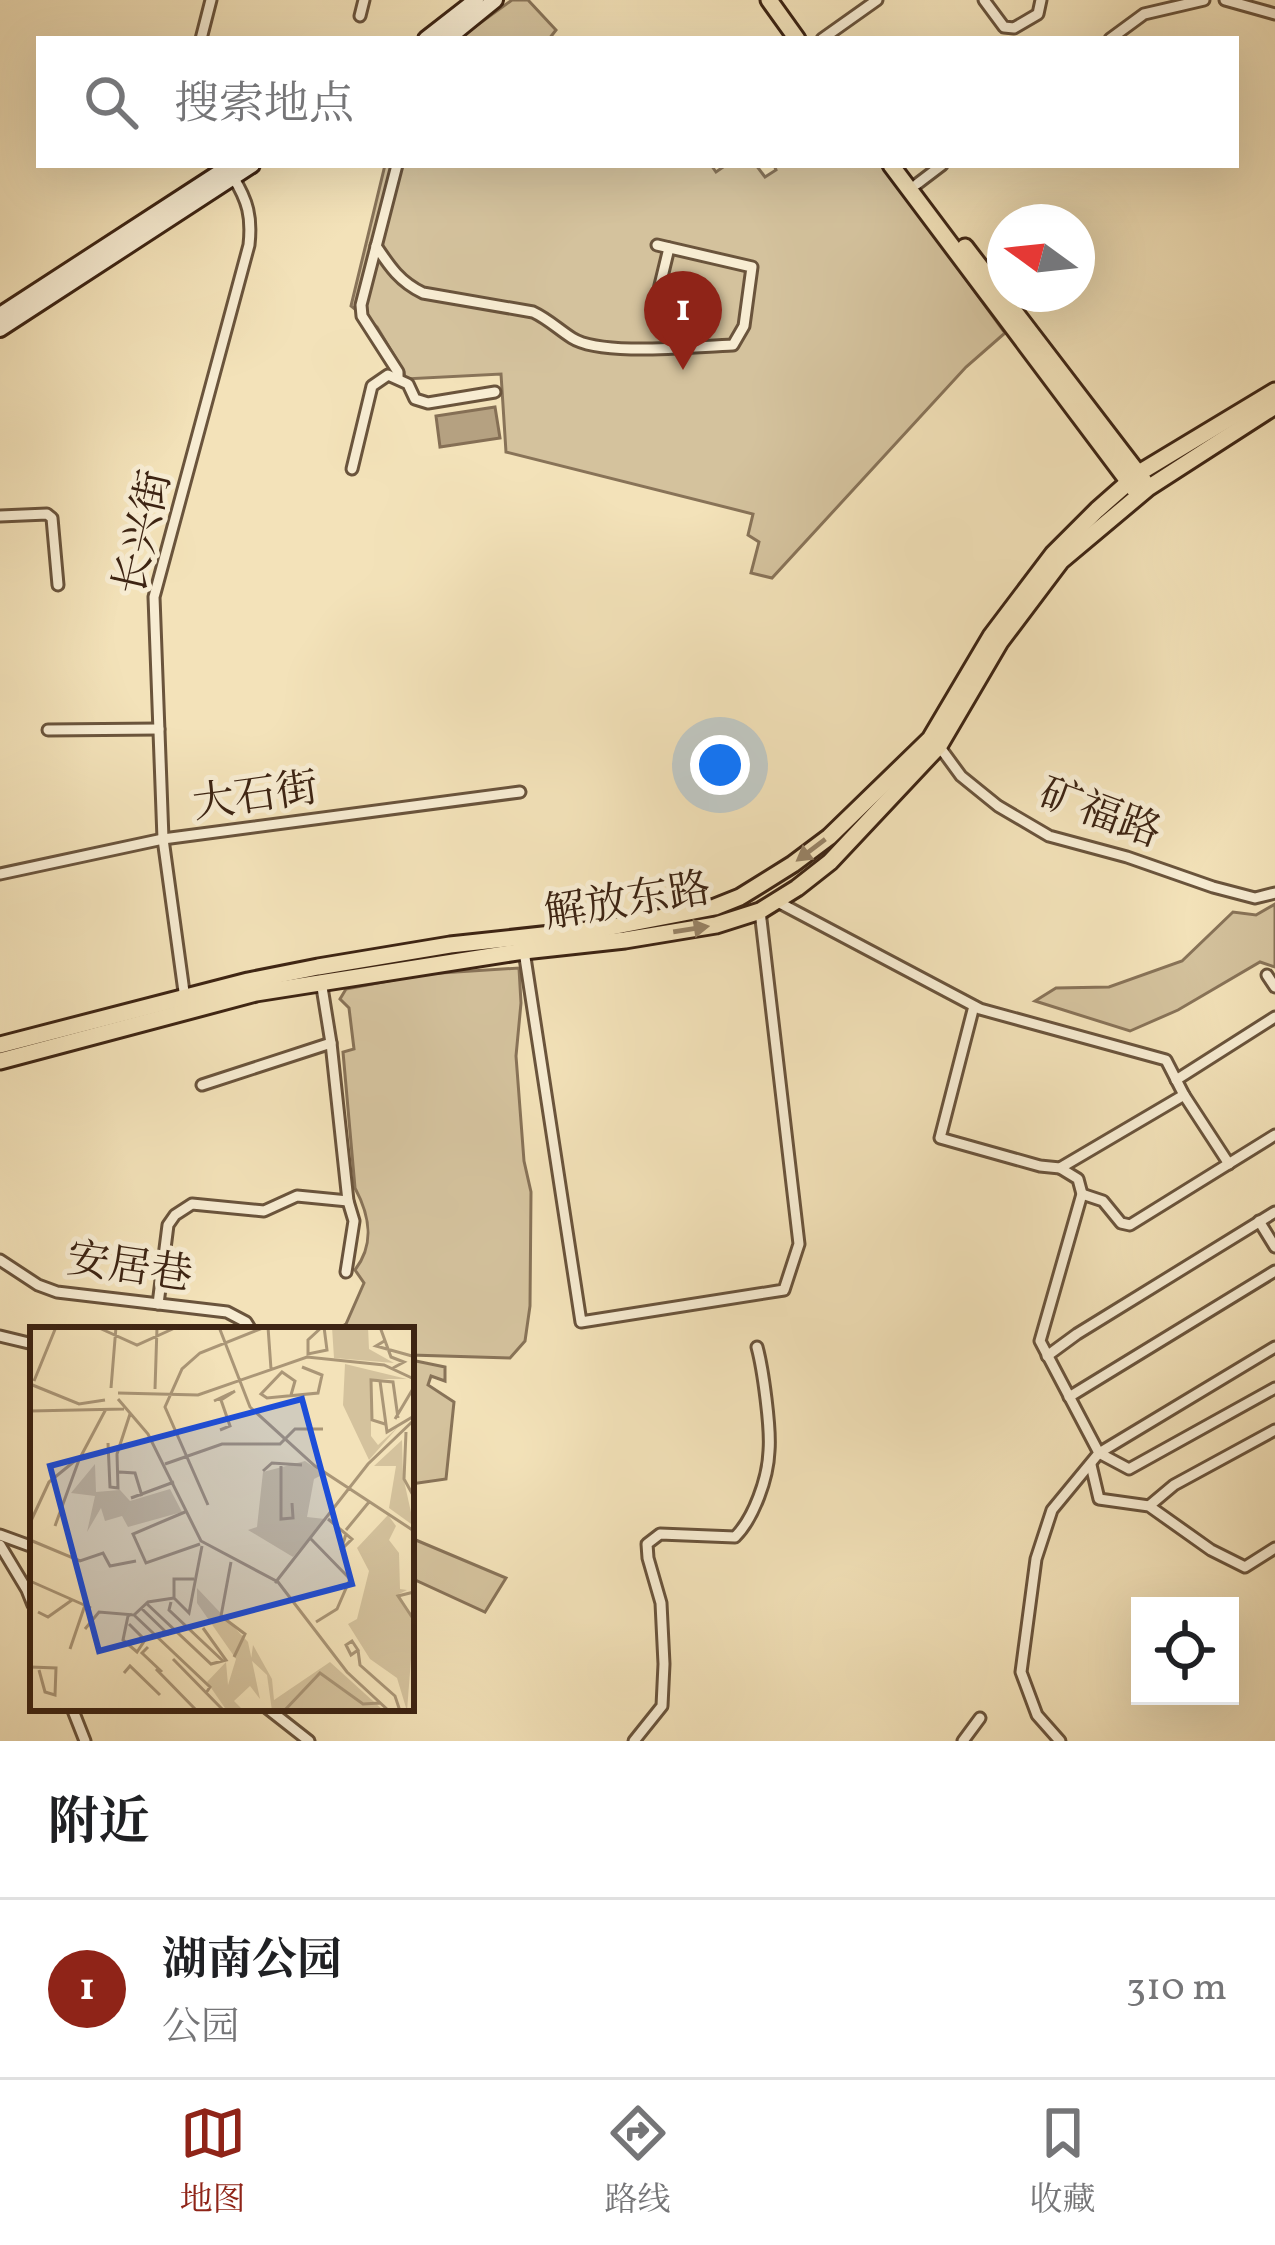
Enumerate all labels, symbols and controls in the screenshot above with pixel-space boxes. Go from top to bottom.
search box [36,36,1239,168]
icon: search [78,69,144,135]
text: 搜索地点 [174,75,354,138]
north arrow [987,204,1095,312]
pin: 1 [644,271,722,370]
street label: 长兴街 [102,465,188,601]
your location [690,735,750,795]
street label: 大石街 [189,760,322,836]
street label: 矿福路 [1030,766,1169,864]
one-way arrow [795,838,827,862]
street label: 解放东路 [540,861,715,946]
one-way arrow [673,920,711,938]
street label: 安居巷 [63,1231,196,1307]
inset map [30,1327,414,1711]
map controls [1131,1597,1239,1705]
button: locate [1131,1597,1239,1705]
text: 附近 [48,1789,150,1860]
text: 湖南公园 [162,1931,342,1994]
text: 1 [79,1962,95,2016]
text: 310 m [1126,1962,1227,2016]
text: 公园 [162,2002,240,2056]
tab: 地图 [180,2100,246,2225]
tab: 路线 [605,2100,671,2225]
tab: 收藏 [1030,2100,1096,2225]

